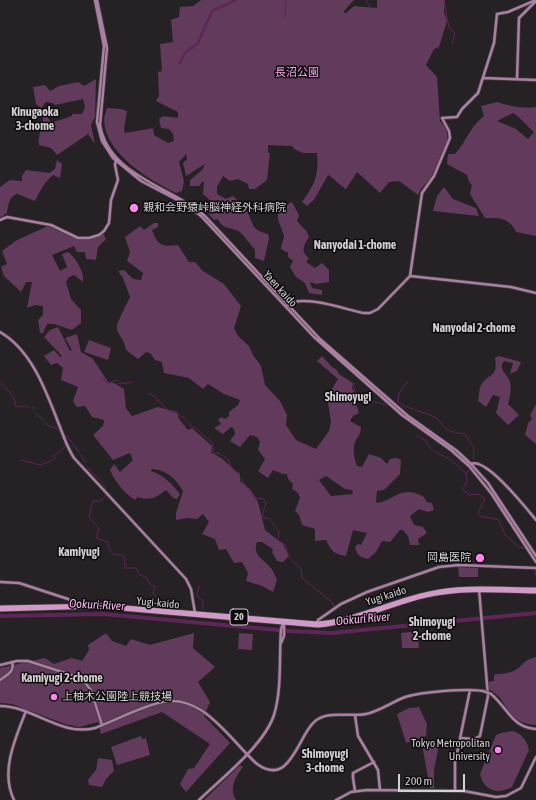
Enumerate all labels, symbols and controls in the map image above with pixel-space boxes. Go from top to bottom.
park label: 長沼公園 [275,66,319,80]
district label: Kinugaoka 3-chome [11,105,59,133]
place label: 親和会野猿峠脳神経外科病院 [143,201,286,215]
marker: 親和会野猿峠脳神経外科病院 [128,202,140,214]
district label: Nanyodai 1-chome [314,238,396,252]
street label: Yaen kaido [260,268,300,310]
district label: Nanyodai 2-chome [432,321,516,335]
district label: Shimoyugi [325,390,371,404]
district label: Kamiyugi [58,545,100,559]
place label: 岡島医院 [427,551,471,565]
marker: 岡島医院 [474,552,486,564]
street label: Yugi kaido [364,583,408,609]
street label: Yugi-kaido [136,595,180,611]
water label: Ookuri-River [69,596,125,614]
road number: 20 [230,609,248,625]
water label: Ookuri River [335,609,391,629]
district label: Shimoyugi 2-chome [409,615,455,643]
district label: Kamiyugi 2-chome [21,671,103,685]
place label: 上柚木公園陸上競技場 [62,690,172,704]
marker: 上柚木公園陸上競技場 [49,692,59,702]
place label: Tokyo Metropolitan University [411,737,490,763]
marker: Tokyo Metropolitan University [493,745,503,755]
district label: Shimoyugi 3-chome [302,747,348,775]
scale bar [400,766,467,792]
text: 200 m [405,774,432,788]

